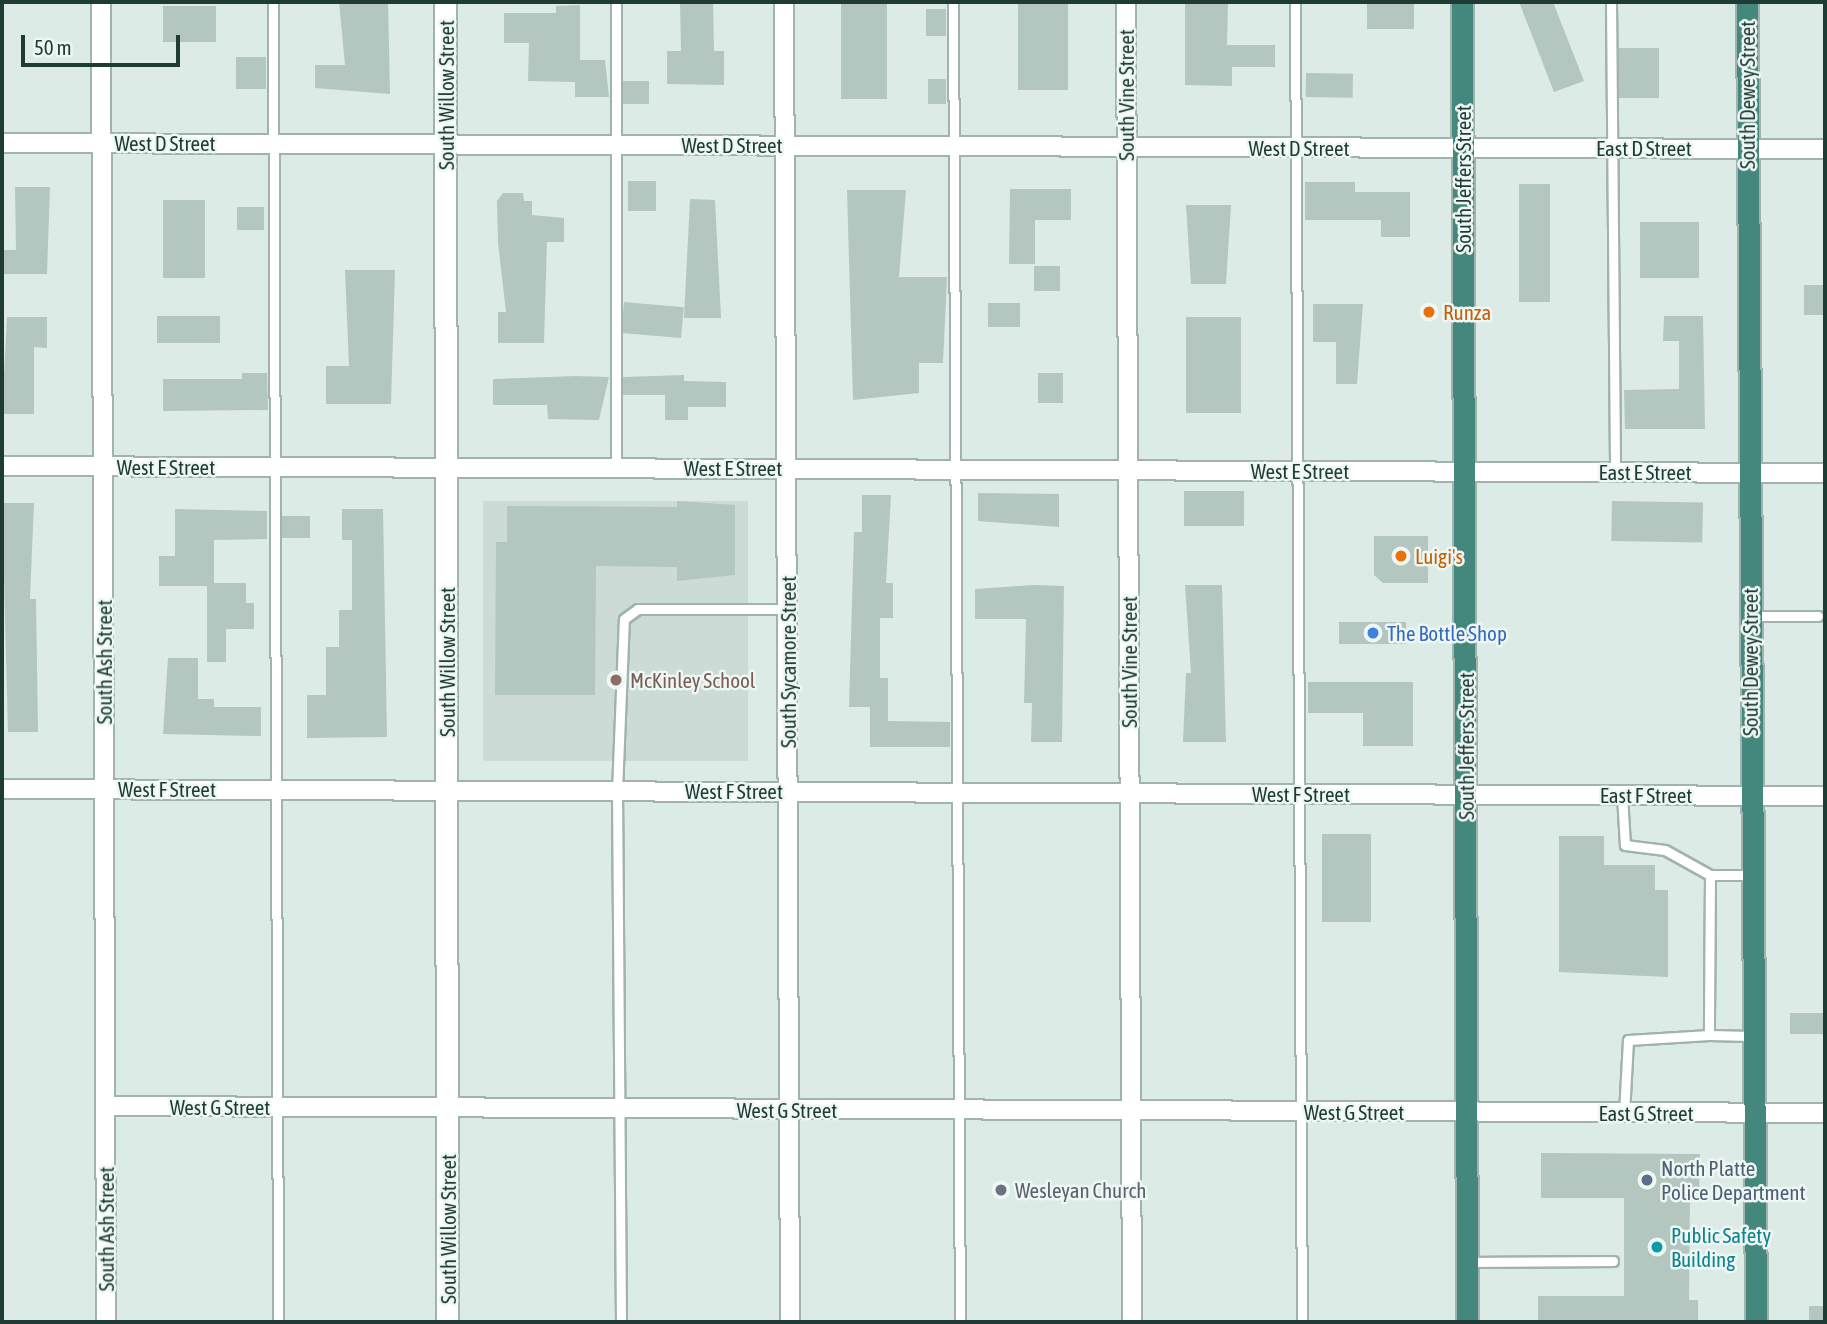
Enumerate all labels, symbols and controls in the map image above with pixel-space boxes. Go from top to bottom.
street label: South Willow Street [433,20,459,170]
scale bar [24,21,184,65]
street label: South Dewey Street [1734,21,1760,169]
street label: South Vine Street [1113,29,1139,161]
text: 50 m [34,35,72,59]
street label: South Jeffers Street [1450,105,1476,253]
street label: West D Street [114,130,216,156]
street label: West D Street [681,132,783,158]
street label: West D Street [1248,135,1350,161]
street label: East D Street [1596,135,1692,161]
place label: Runza [1443,299,1491,325]
marker: Runza [1421,304,1437,320]
street label: West E Street [117,454,215,480]
street label: West E Street [684,455,782,481]
street label: West E Street [1251,458,1349,484]
street label: East E Street [1599,459,1691,485]
place label: Luigi's [1415,543,1463,569]
marker: Luigi's [1393,548,1409,564]
street label: South Sycamore Street [775,576,801,748]
street label: South Willow Street [434,587,460,737]
street label: South Dewey Street [1737,588,1763,736]
street label: South Vine Street [1116,596,1142,728]
street label: South Ash Street [91,600,117,724]
place label: The Bottle Shop [1387,620,1507,646]
marker: The Bottle Shop [1365,625,1381,641]
place label: McKinley School [630,667,755,693]
marker: McKinley School [608,672,624,688]
street label: South Jeffers Street [1453,672,1479,820]
street label: West F Street [118,776,216,802]
street label: West F Street [685,778,783,804]
street label: West F Street [1252,781,1350,807]
street label: East F Street [1600,782,1692,808]
street label: West G Street [170,1094,270,1120]
street label: West G Street [737,1097,837,1123]
street label: West G Street [1304,1099,1404,1125]
street label: East G Street [1598,1100,1694,1126]
street label: South Willow Street [435,1154,461,1304]
place label: North Platte Police Department [1661,1155,1805,1205]
street label: South Ash Street [93,1167,119,1291]
marker: North Platte Police Department [1639,1172,1655,1188]
place label: Wesleyan Church [1015,1177,1146,1203]
marker: Wesleyan Church [993,1182,1009,1198]
place label: Public Safety Building [1671,1222,1771,1272]
marker: Public Safety Building [1649,1239,1665,1255]

